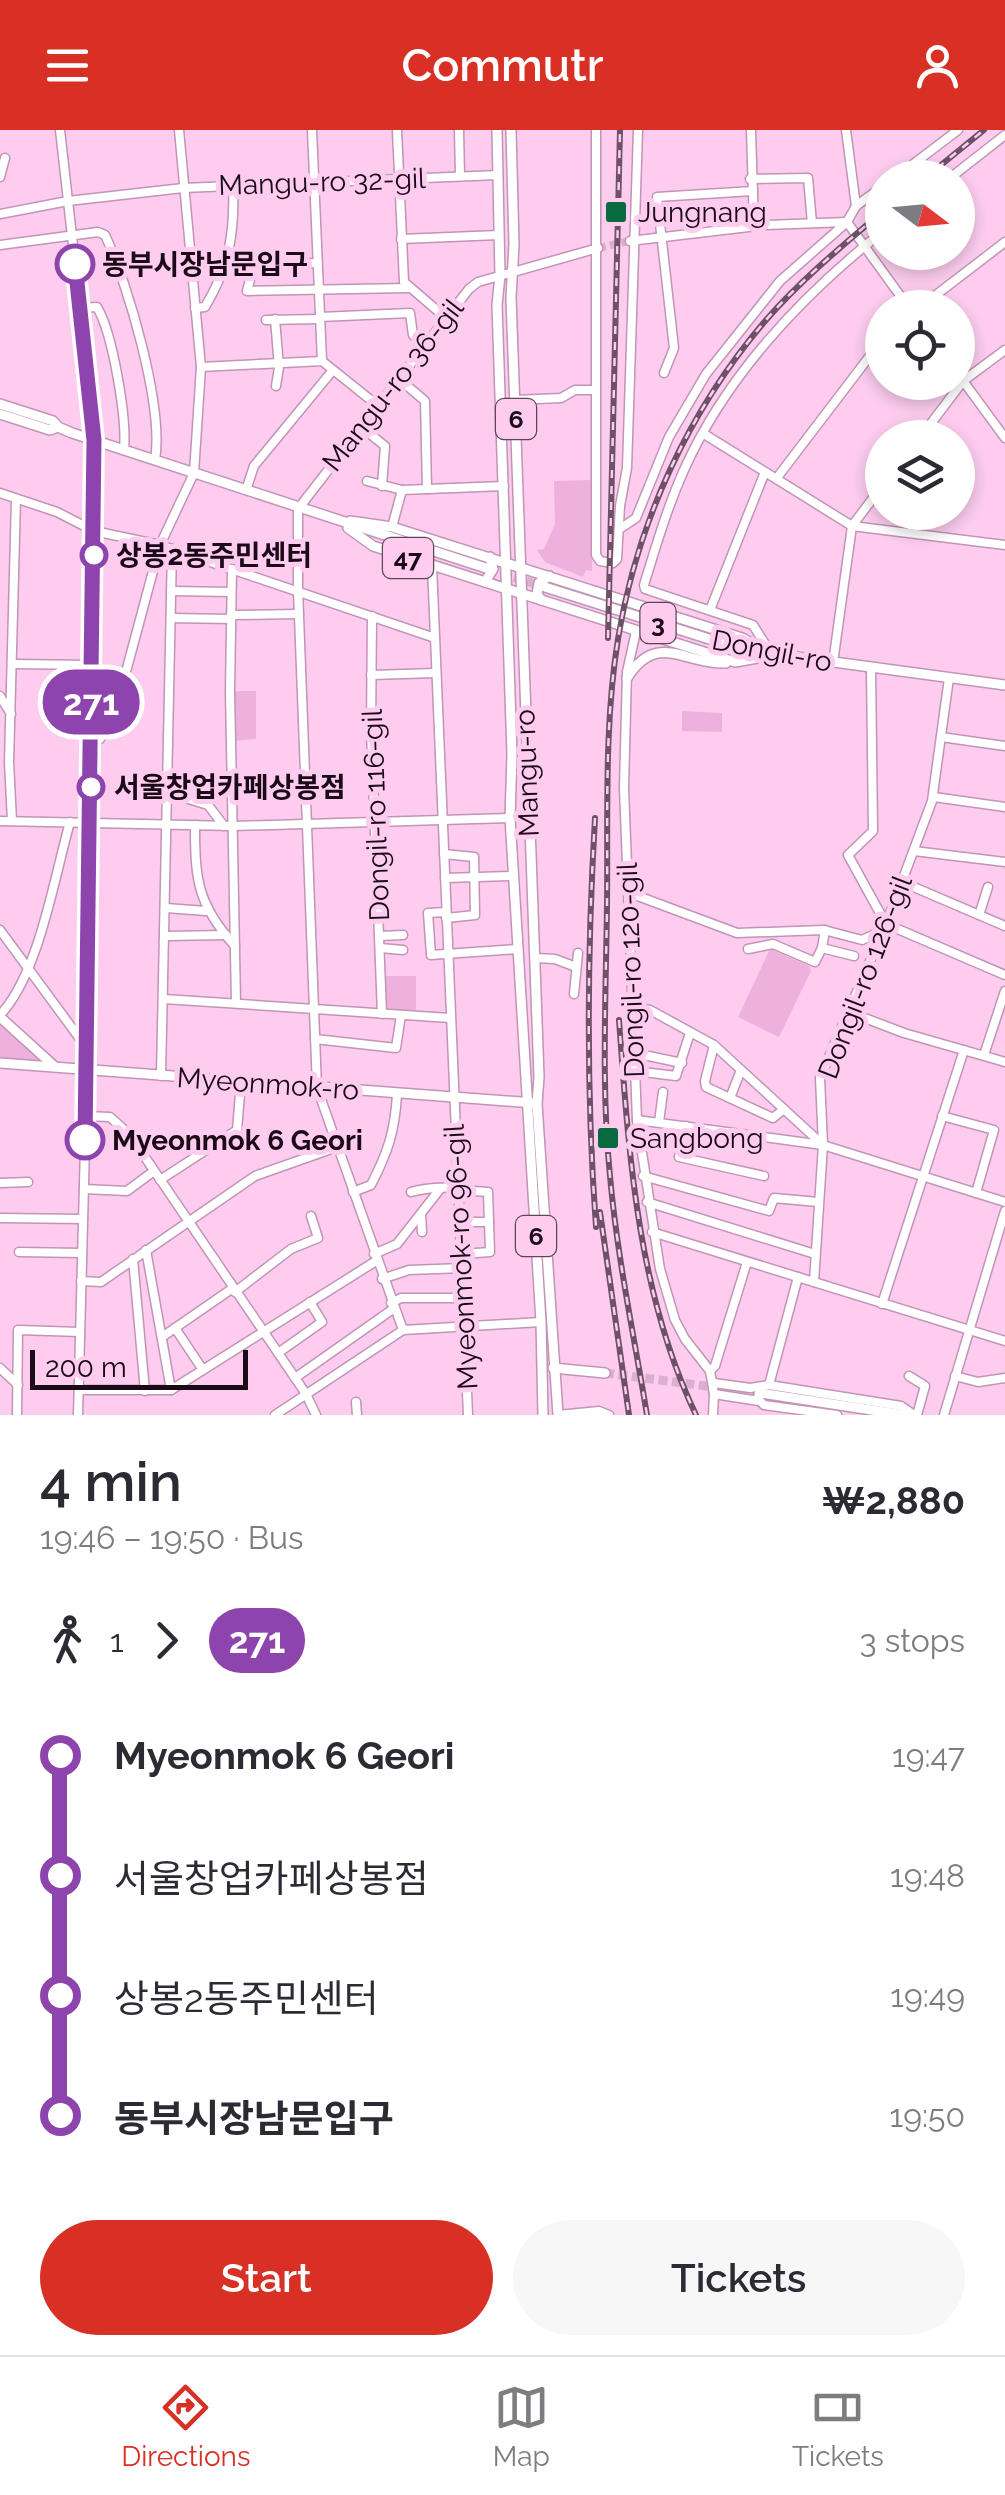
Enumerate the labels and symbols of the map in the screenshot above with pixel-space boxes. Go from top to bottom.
north arrow [865,160,975,270]
street label: Mangu-ro 32-gil [218,162,427,202]
place label: Jungnang [638,196,767,229]
marker: Jungnang [603,199,629,225]
marker: 동부시장남문입구 [56,245,94,283]
place label: 동부시장남문입구 [102,248,308,281]
street label: Mangu-ro 36-gil [315,292,471,478]
road number: 6 [496,399,536,439]
road number: 47 [383,538,433,578]
place label: 상봉2동주민센터 [116,539,312,572]
marker: 상봉2동주민센터 [81,542,107,568]
road number: 3 [640,603,676,643]
street label: Dongil-ro [709,623,835,679]
line badge: 271 [34,670,148,734]
street label: Dongil-ro 116-gil [356,708,396,922]
street label: Mangu-ro [508,709,546,837]
place label: 서울창업카페상봉점 [114,771,346,804]
marker: 서울창업카페상봉점 [78,774,104,800]
street label: Dongil-ro 120-gil [611,862,651,1078]
street label: Dongil-ro 126-gil [811,870,919,1083]
street label: Myeonmok-ro [176,1061,360,1107]
marker: Myeonmok 6 Geori [66,1121,104,1159]
place label: Sangbong [630,1122,763,1155]
street label: Myeonmok-ro 96-gil [438,1123,484,1391]
place label: Myeonmok 6 Geori [112,1124,363,1157]
marker: Sangbong [595,1125,621,1151]
road number: 6 [516,1216,556,1256]
scale bar [30,1345,248,1390]

